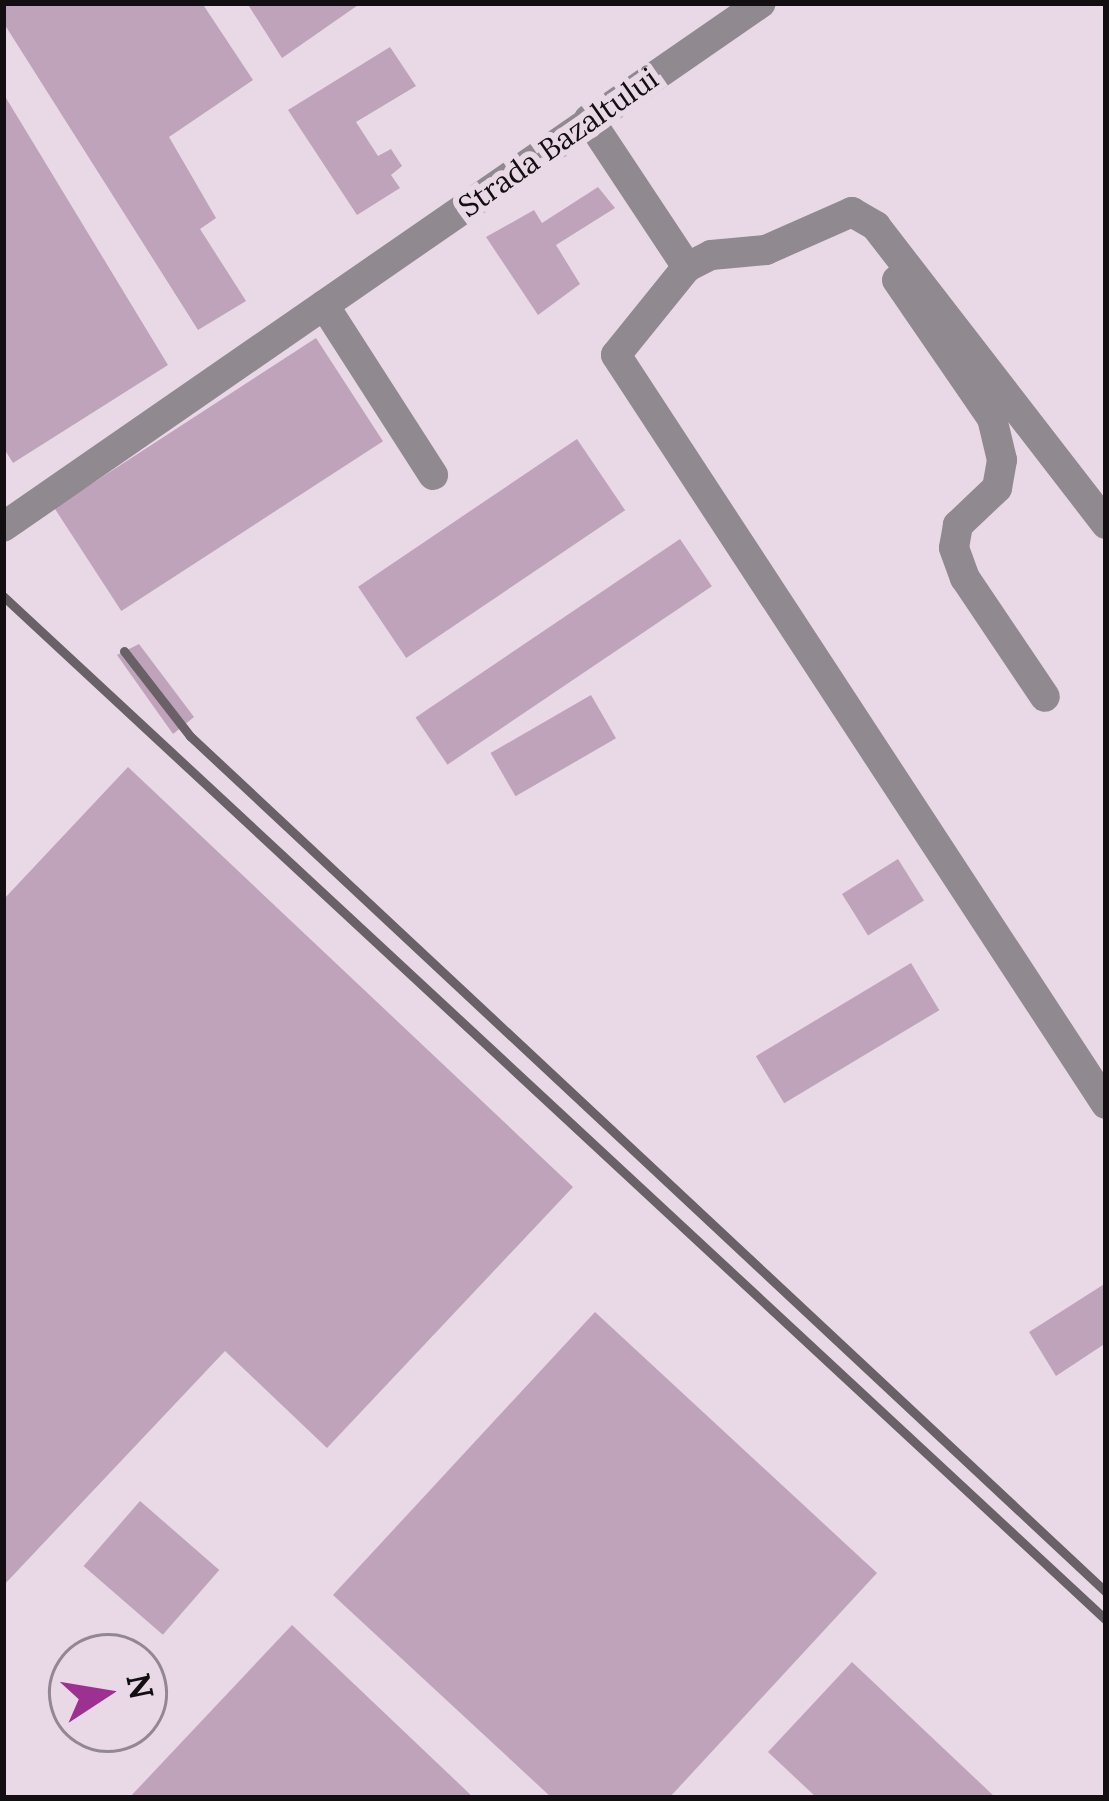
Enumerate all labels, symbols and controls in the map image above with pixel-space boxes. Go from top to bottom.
street label: Strada Bazaltului [451,60,665,224]
north arrow [48,1633,168,1753]
text: N [117,1669,163,1703]

